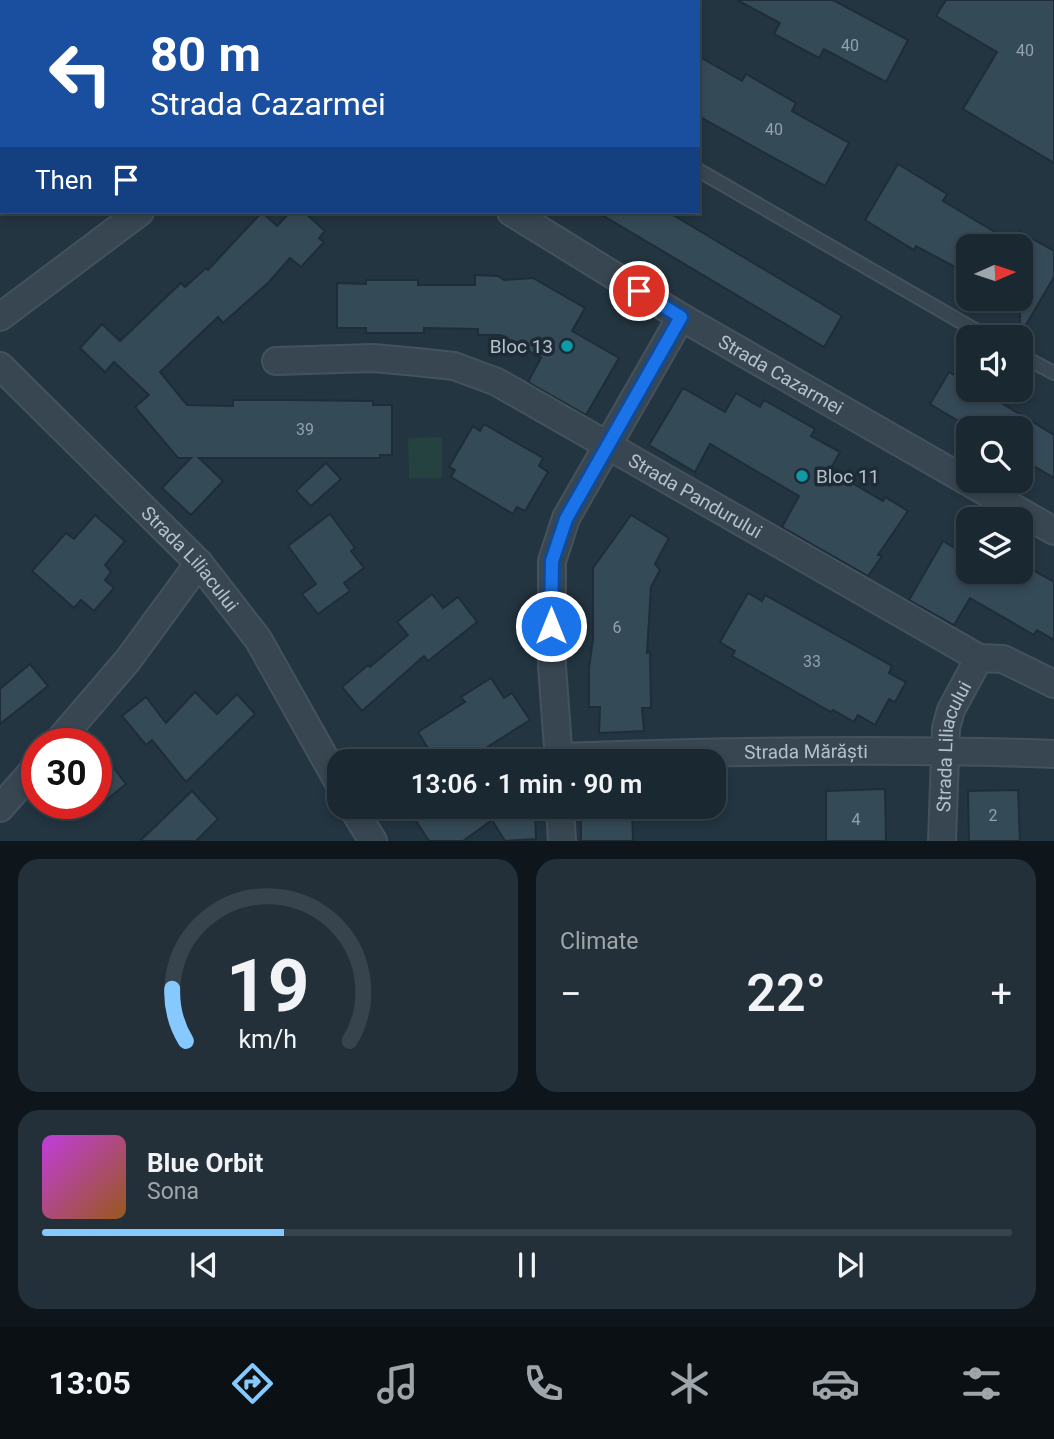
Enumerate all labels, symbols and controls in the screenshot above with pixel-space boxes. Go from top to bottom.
text: 80 m [150,26,261,83]
icon: left [35,28,126,119]
house number: 40 [841,36,859,55]
house number: 40 [1016,41,1034,60]
text: Strada Cazarmei [150,85,386,123]
house number: 40 [765,120,783,139]
icon: arrive [107,161,145,199]
text: Then [35,165,93,195]
north arrow [956,234,1032,312]
map controls [956,234,1033,584]
pin [609,261,669,321]
icon: arrive [620,272,658,310]
button: sound [956,325,1033,402]
street label: Strada Cazarmei [714,330,847,419]
place label: Bloc 13 [490,335,553,358]
marker: Bloc 13 [559,338,575,354]
button: search [956,416,1033,493]
house number: 39 [296,420,314,439]
street label: Strada Pandurului [625,448,766,543]
place label: Bloc 11 [816,465,879,488]
marker: Bloc 11 [794,468,810,484]
street label: Strada Liliacului [137,501,244,616]
button: layers [956,507,1033,584]
position arrow [514,589,588,663]
house number: 6 [613,618,622,637]
house number: 33 [803,652,821,671]
street label: Strada Liliacului [932,677,976,813]
speed limit sign: 30 [21,728,112,819]
street label: Strada Mărăști [744,739,868,763]
text: 13:06 · 1 min · 90 m [411,769,642,799]
house number: 2 [989,806,998,825]
house number: 4 [852,810,861,829]
text: Climate [560,928,639,955]
text: 19 [226,944,310,1030]
text: 22° [746,963,826,1024]
text: − [560,972,582,1016]
text: + [990,972,1012,1016]
text: km/h [239,1025,297,1054]
text: Blue Orbit [147,1148,263,1178]
text: Sona [147,1178,199,1205]
icon: previous [185,1246,223,1284]
icon: pause [508,1246,546,1284]
icon: next [831,1246,869,1284]
icon: directions [228,1359,277,1408]
icon: music [373,1359,422,1408]
icon: phone [519,1359,568,1408]
icon: climate [665,1359,714,1408]
icon: car [811,1359,860,1408]
icon: filters [957,1359,1006,1408]
text: 13:05 [48,1364,131,1402]

